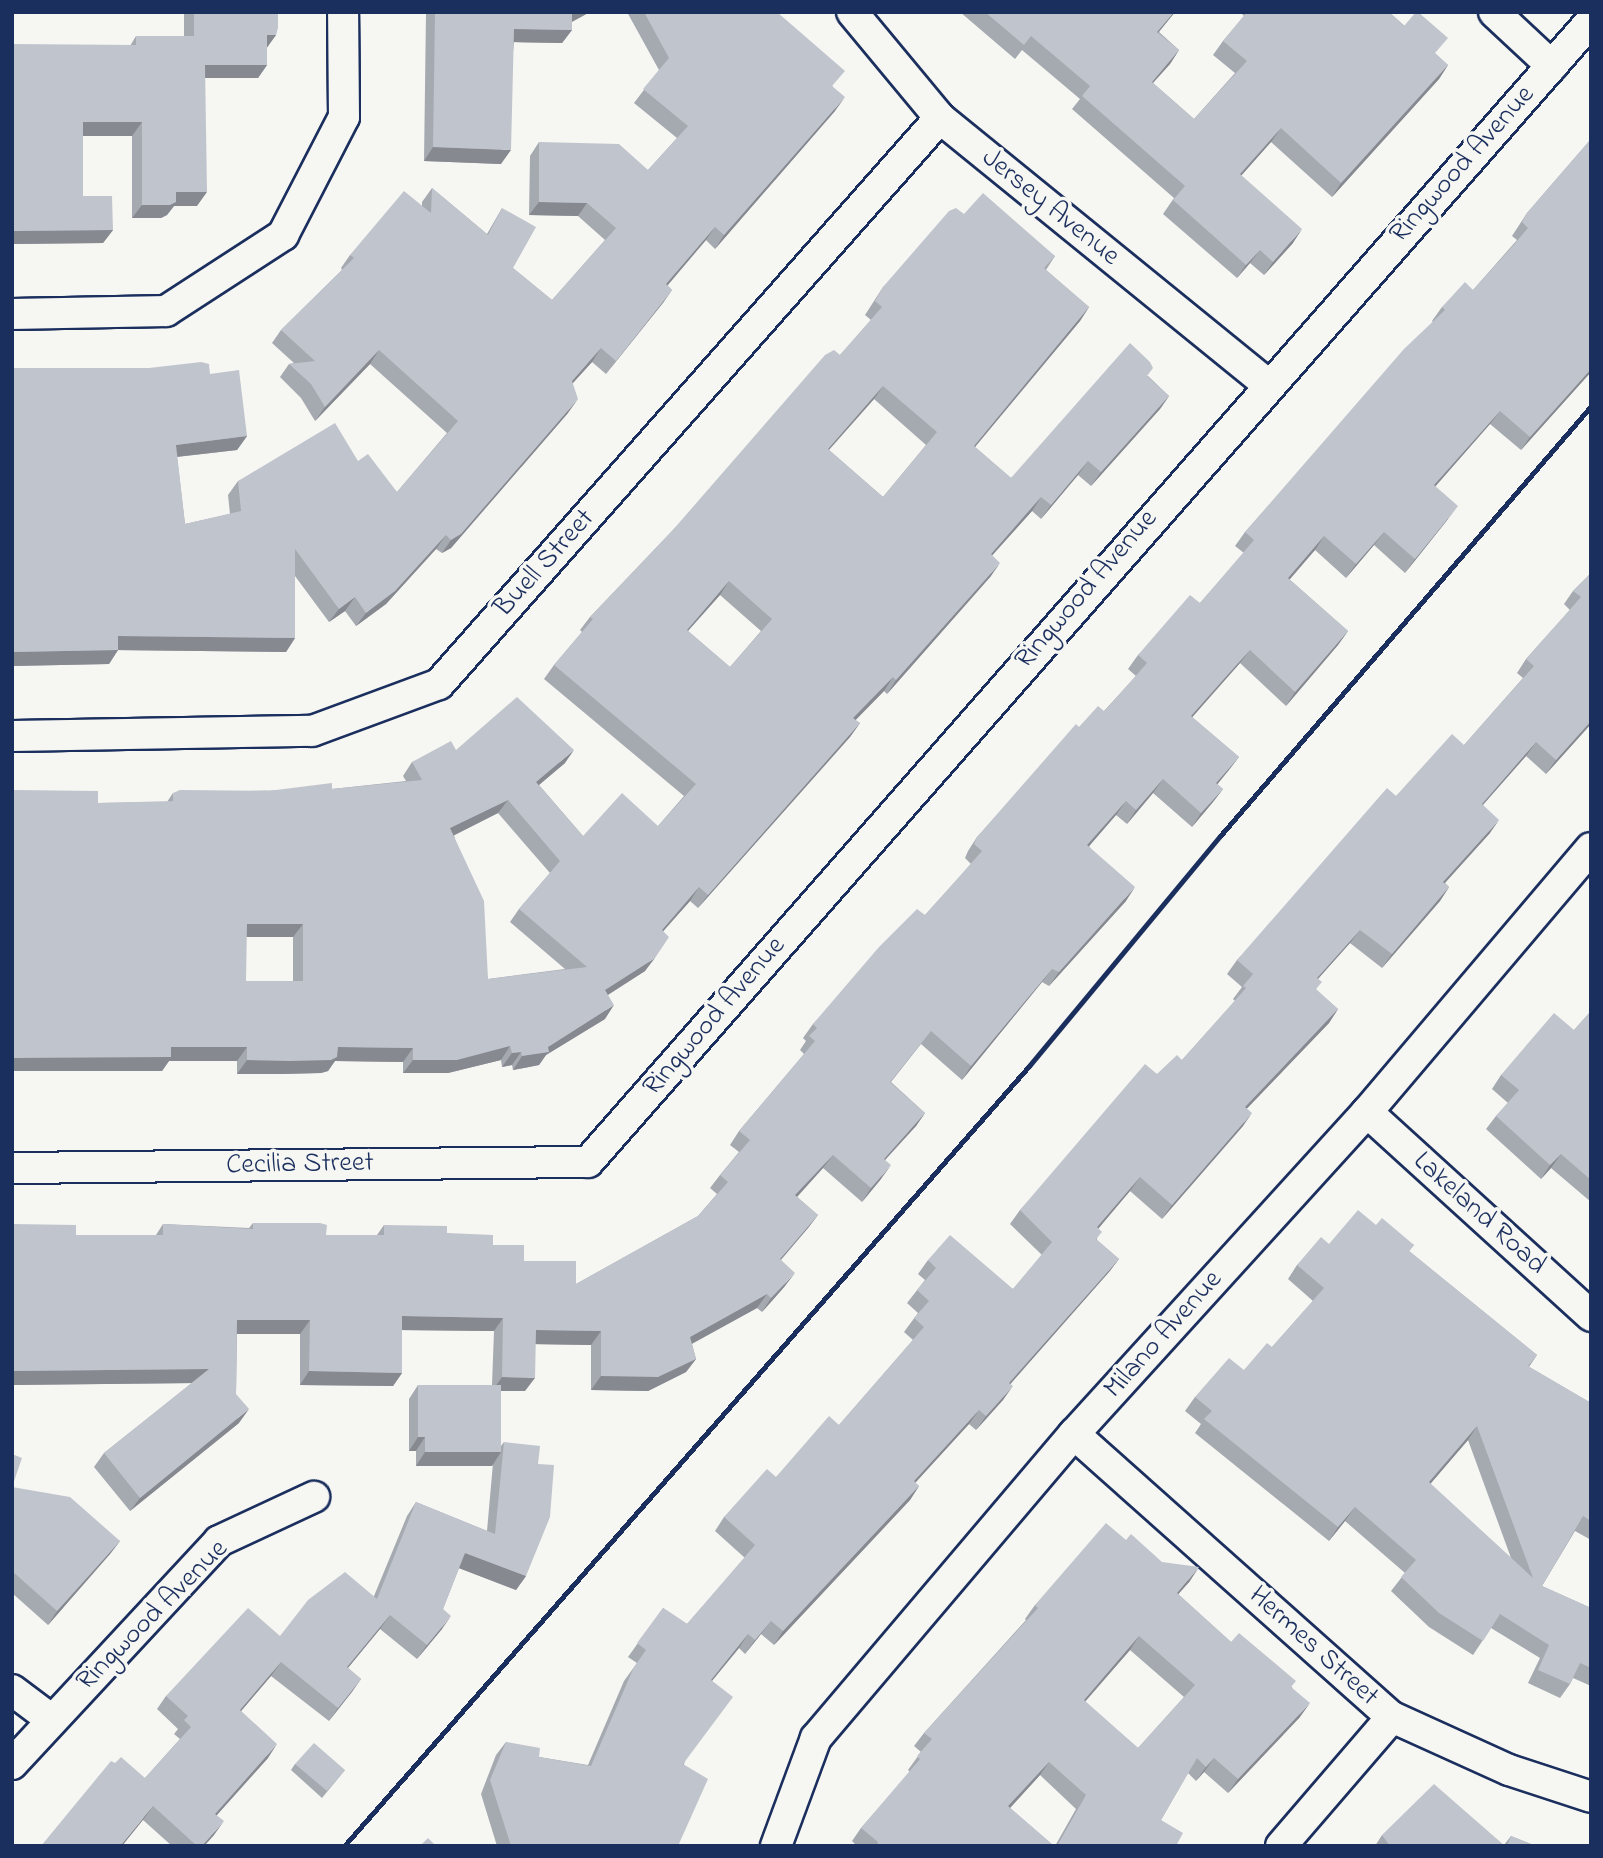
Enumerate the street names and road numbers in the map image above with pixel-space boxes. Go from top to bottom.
street label: Ringwood Avenue [1383,79,1543,251]
street label: Jersey Avenue [974,142,1126,274]
street label: Buell Street [488,503,602,625]
street label: Ringwood Avenue [1009,503,1165,677]
street label: Ringwood Avenue [637,930,793,1104]
street label: Lakeland Road [1406,1145,1552,1283]
street label: Cecilia Street [226,1147,374,1183]
street label: Milano Avenue [1098,1264,1230,1406]
street label: Ringwood Avenue [70,1533,236,1699]
street label: Hermes Street [1241,1580,1385,1714]

